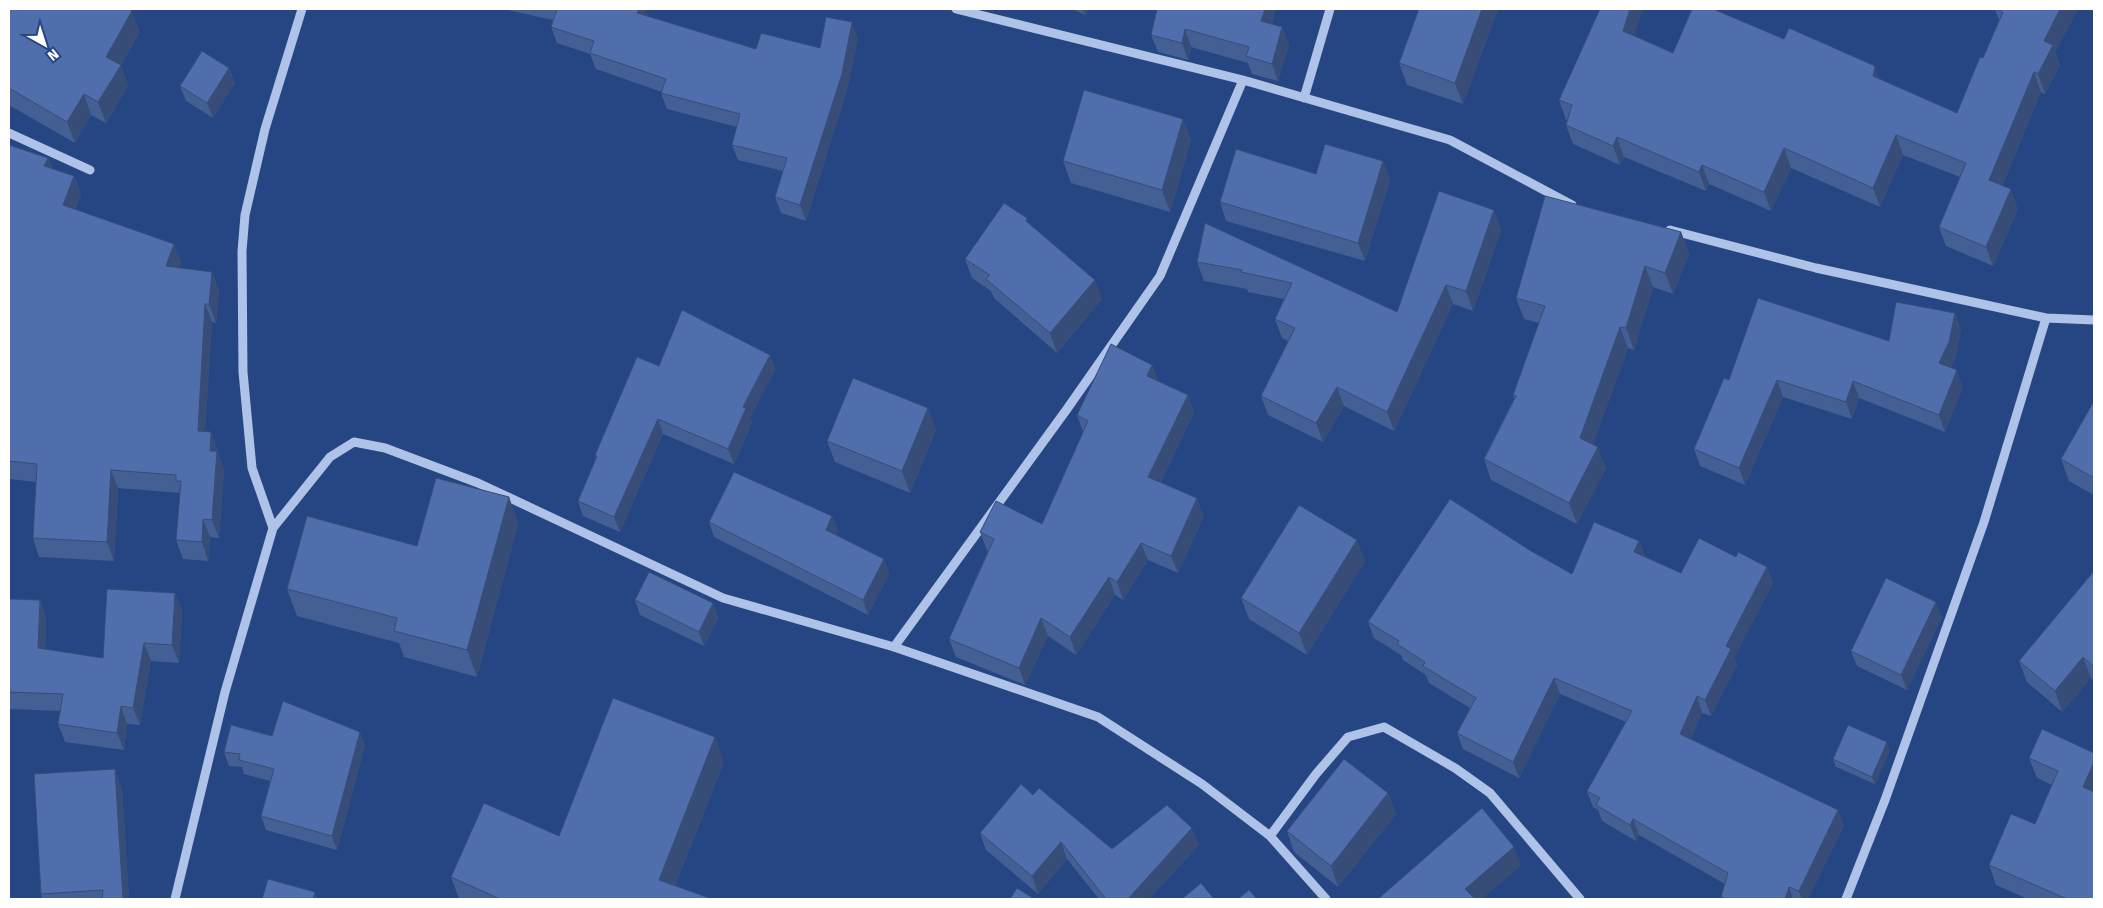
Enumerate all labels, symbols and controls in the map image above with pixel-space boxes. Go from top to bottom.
north arrow [20,20,70,70]
text: N [44,45,62,64]

